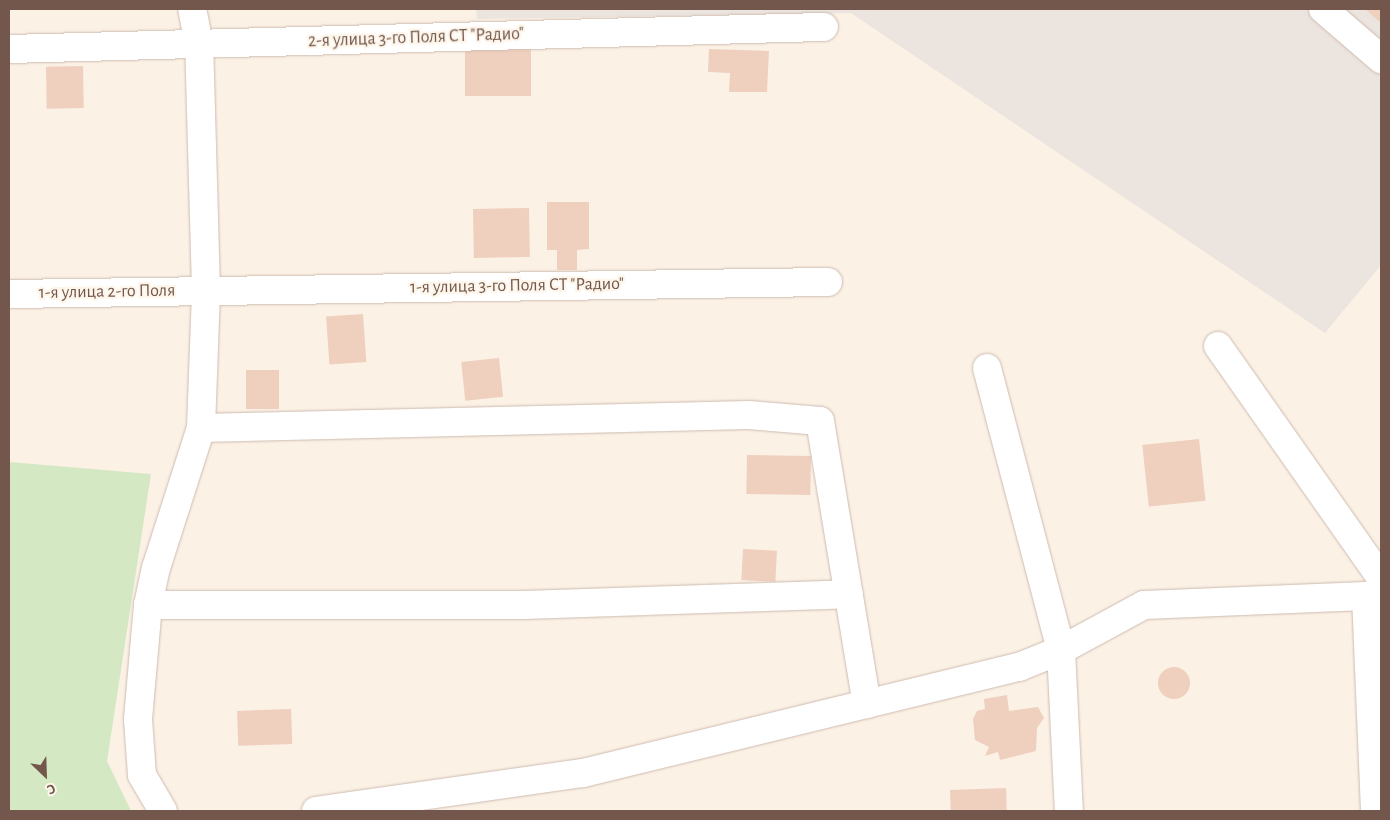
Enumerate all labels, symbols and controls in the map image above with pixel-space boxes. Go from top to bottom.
street label: 2-я улица 3-го Поля СТ "Радио" [308,23,524,53]
street label: 1-я улица 3-го Поля СТ "Радио" [410,273,624,299]
street label: 1-я улица 2-го Поля [38,280,176,304]
north arrow [20,750,70,800]
text: С [45,781,57,797]

